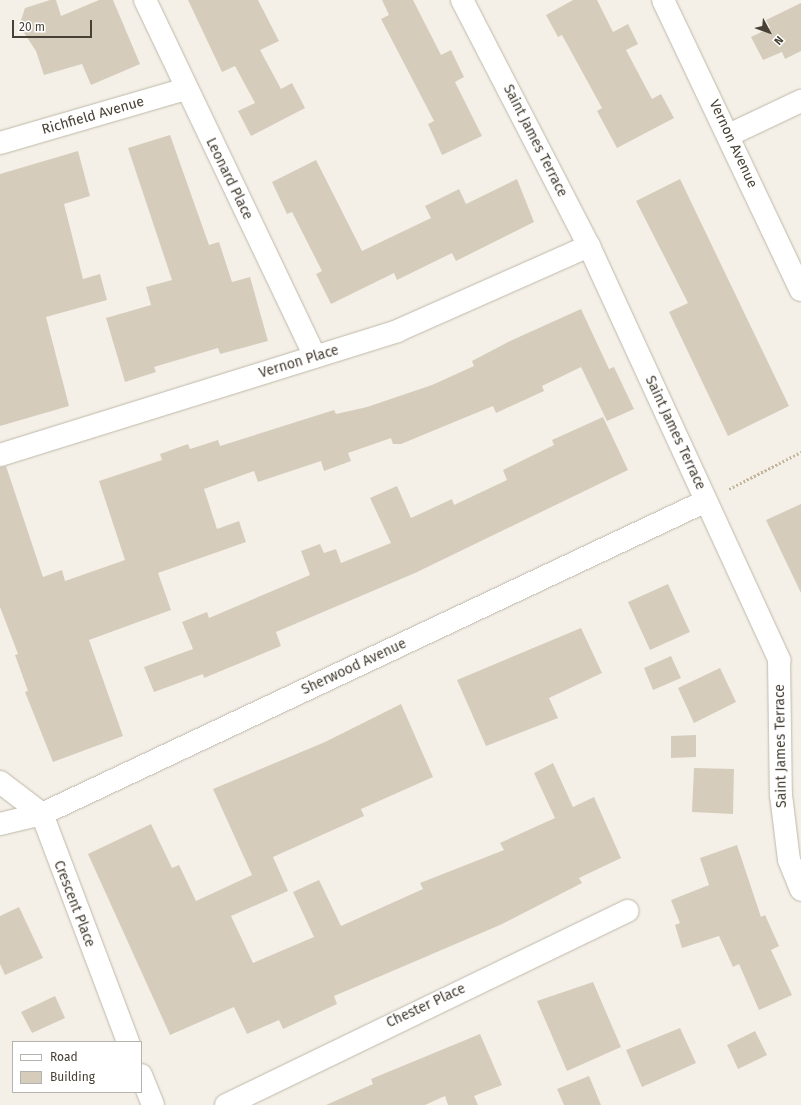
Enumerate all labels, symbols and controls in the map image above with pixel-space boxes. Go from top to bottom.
scale bar [14,12,94,38]
north arrow [749,12,789,52]
text: 20 m [19,20,45,34]
text: N [771,33,786,47]
street label: Saint James Terrace [499,82,571,200]
street label: Richfield Avenue [40,93,146,139]
street label: Vernon Avenue [705,97,761,191]
street label: Leonard Place [202,135,256,223]
street label: Vernon Place [257,342,341,382]
street label: Saint James Terrace [641,373,709,493]
street label: Sherwood Avenue [299,635,409,699]
street label: Saint James Terrace [772,684,790,808]
street label: Crescent Place [50,858,98,950]
street label: Chester Place [384,980,468,1032]
legend [12,1041,142,1093]
text: Road [50,1050,78,1064]
text: Building [50,1070,95,1084]

